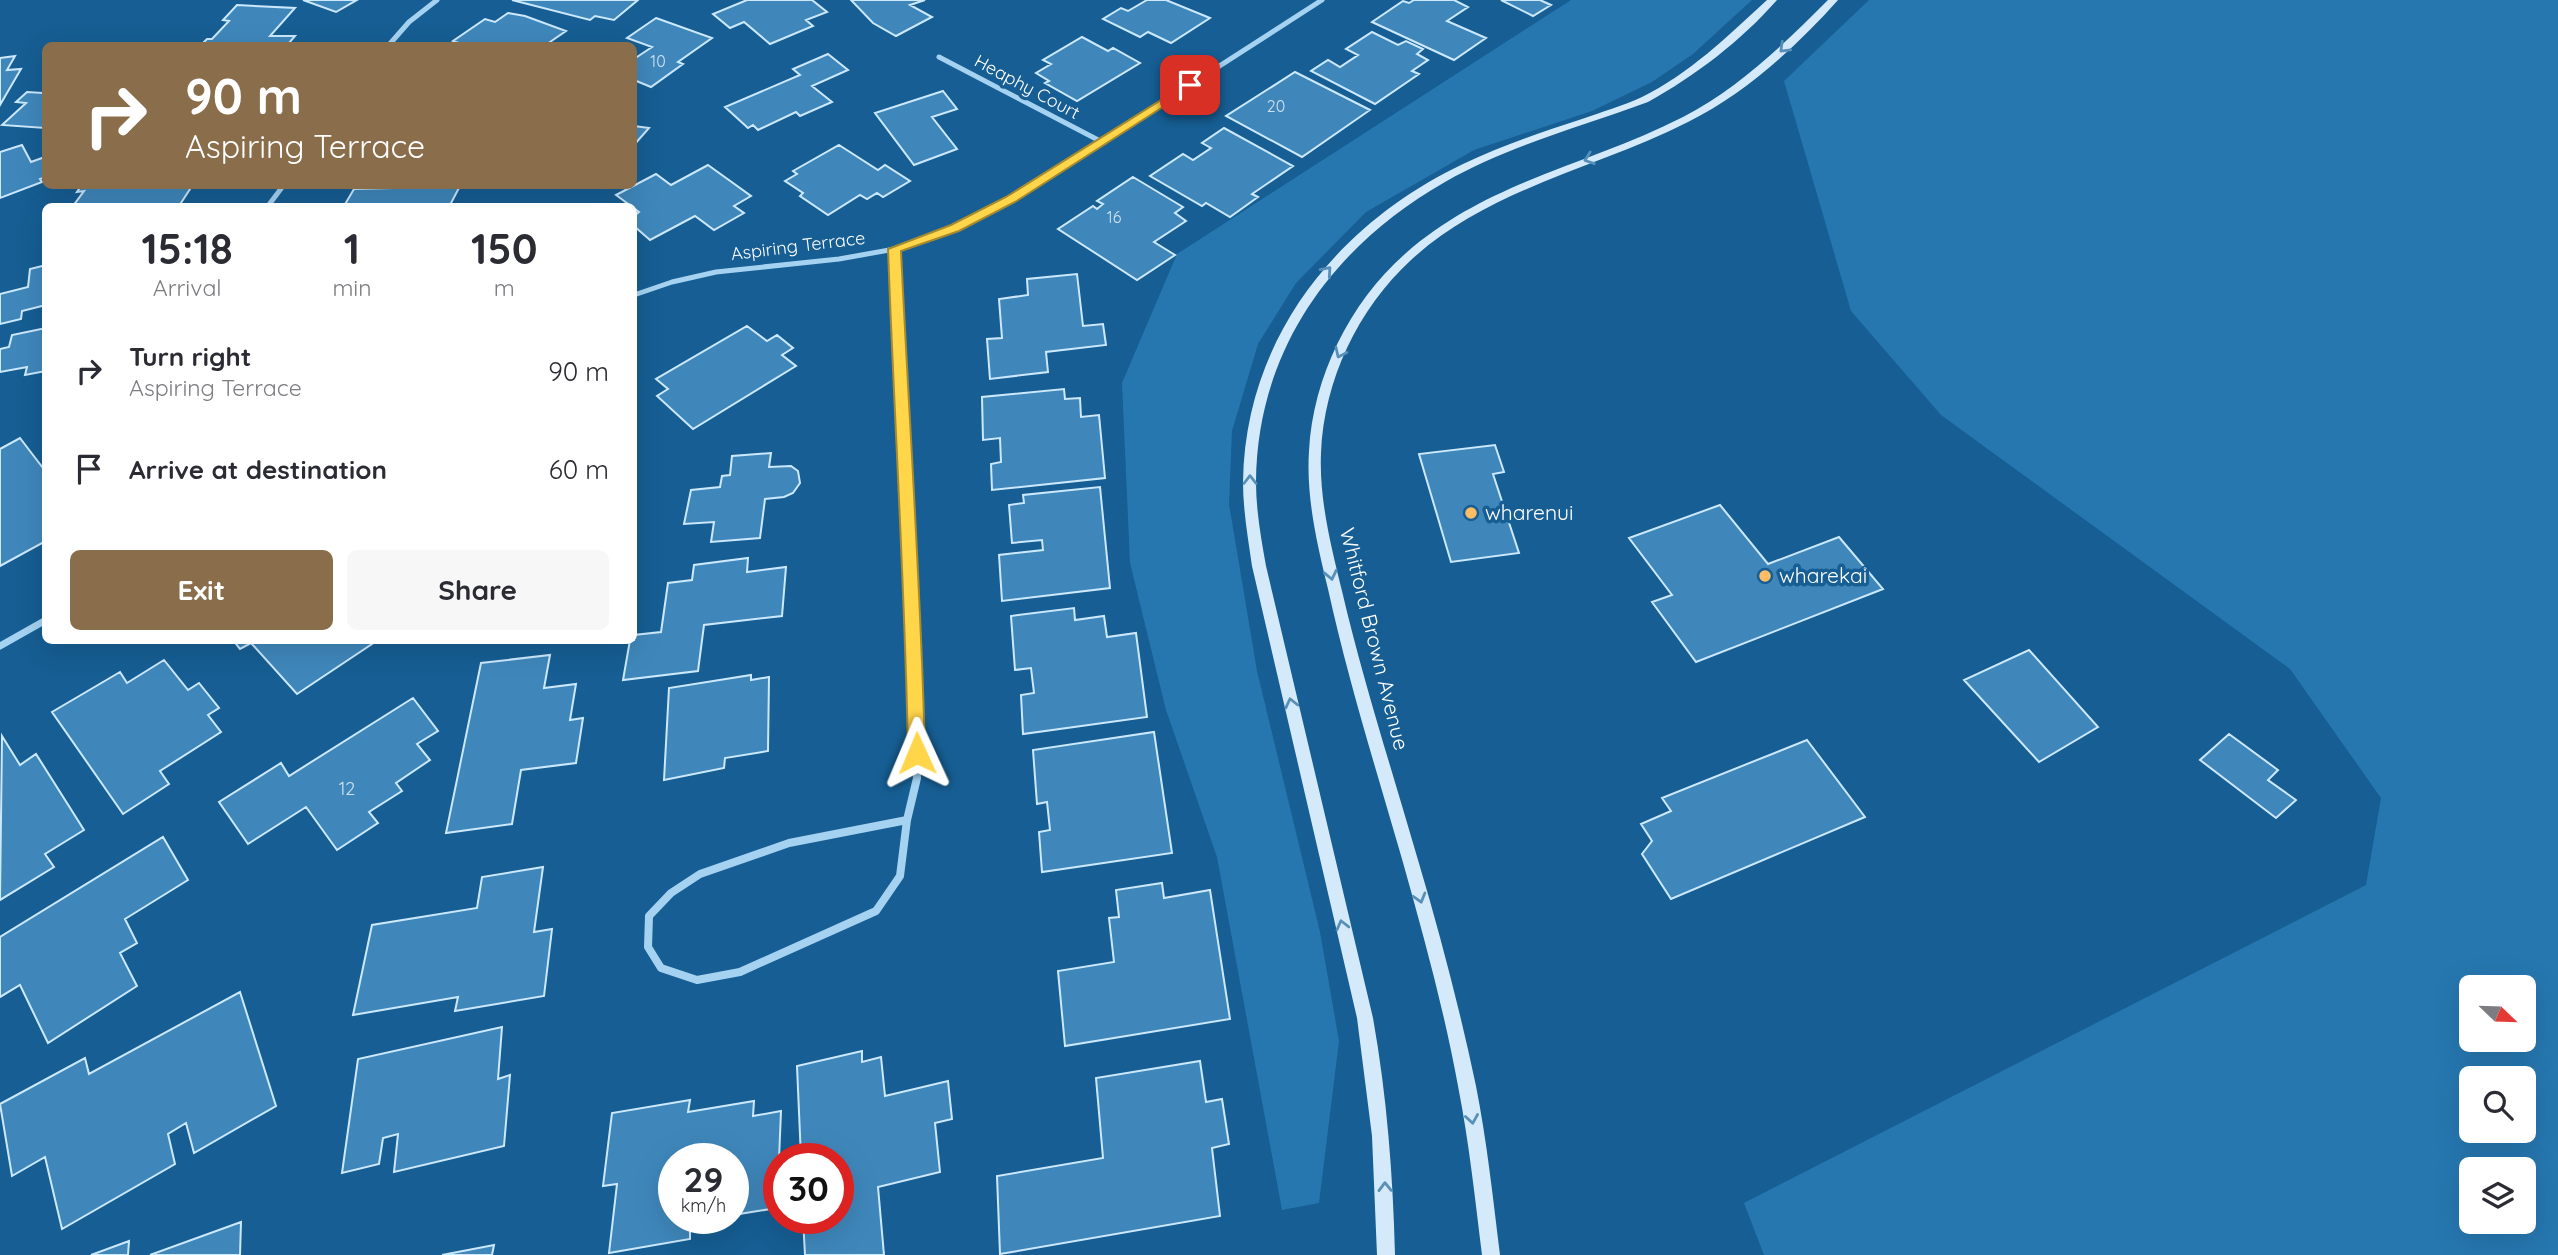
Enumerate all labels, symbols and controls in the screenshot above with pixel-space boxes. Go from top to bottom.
one-way arrow [1780,39,1793,52]
street label: Heaphy Court [971,49,1084,124]
house number: 10 [650,51,666,71]
pin [1160,55,1220,115]
text: 90 m [185,65,302,126]
icon: arrive [1171,66,1209,104]
icon: right [70,70,161,161]
house number: 20 [1267,96,1285,116]
text: Aspiring Terrace [185,126,425,166]
one-way arrow [1583,151,1595,165]
house number: 16 [1107,207,1122,227]
text: 15:18 [142,222,233,275]
text: 1 [344,222,360,275]
text: 150 [471,222,537,275]
street label: Aspiring Terrace [729,226,866,265]
one-way arrow [1319,266,1331,279]
text: Arrival [153,273,222,302]
text: min [332,273,372,302]
text: m [494,273,515,302]
text: Turn right [129,340,251,373]
one-way arrow [1334,346,1348,358]
icon: right [70,352,108,390]
text: 90 m [548,355,609,388]
text: Aspiring Terrace [129,373,302,402]
icon: arrive [70,450,108,488]
text: Arrive at destination [129,453,387,486]
text: 60 m [549,453,609,486]
one-way arrow [1242,474,1258,485]
place label: wharenui [1485,499,1574,525]
marker: wharenui [1463,505,1479,521]
street label: Whitford Brown Avenue [1335,525,1415,753]
button: Exit [70,550,333,630]
button: Share [347,550,609,630]
place label: wharekai [1779,562,1867,588]
marker: wharekai [1757,568,1773,584]
one-way arrow [1323,569,1338,581]
one-way arrow [1285,697,1299,709]
position arrow [880,716,954,790]
house number: 12 [339,777,355,800]
one-way arrow [1412,891,1427,903]
one-way arrow [1336,919,1350,931]
north arrow [2459,975,2536,1052]
map controls [2459,975,2536,1234]
button: search [2459,1066,2536,1143]
one-way arrow [1464,1113,1479,1125]
speed limit sign: 30 [763,1143,854,1234]
text: 29 [684,1157,723,1201]
button: layers [2459,1157,2536,1234]
one-way arrow [1377,1181,1392,1192]
text: km/h [681,1194,726,1217]

